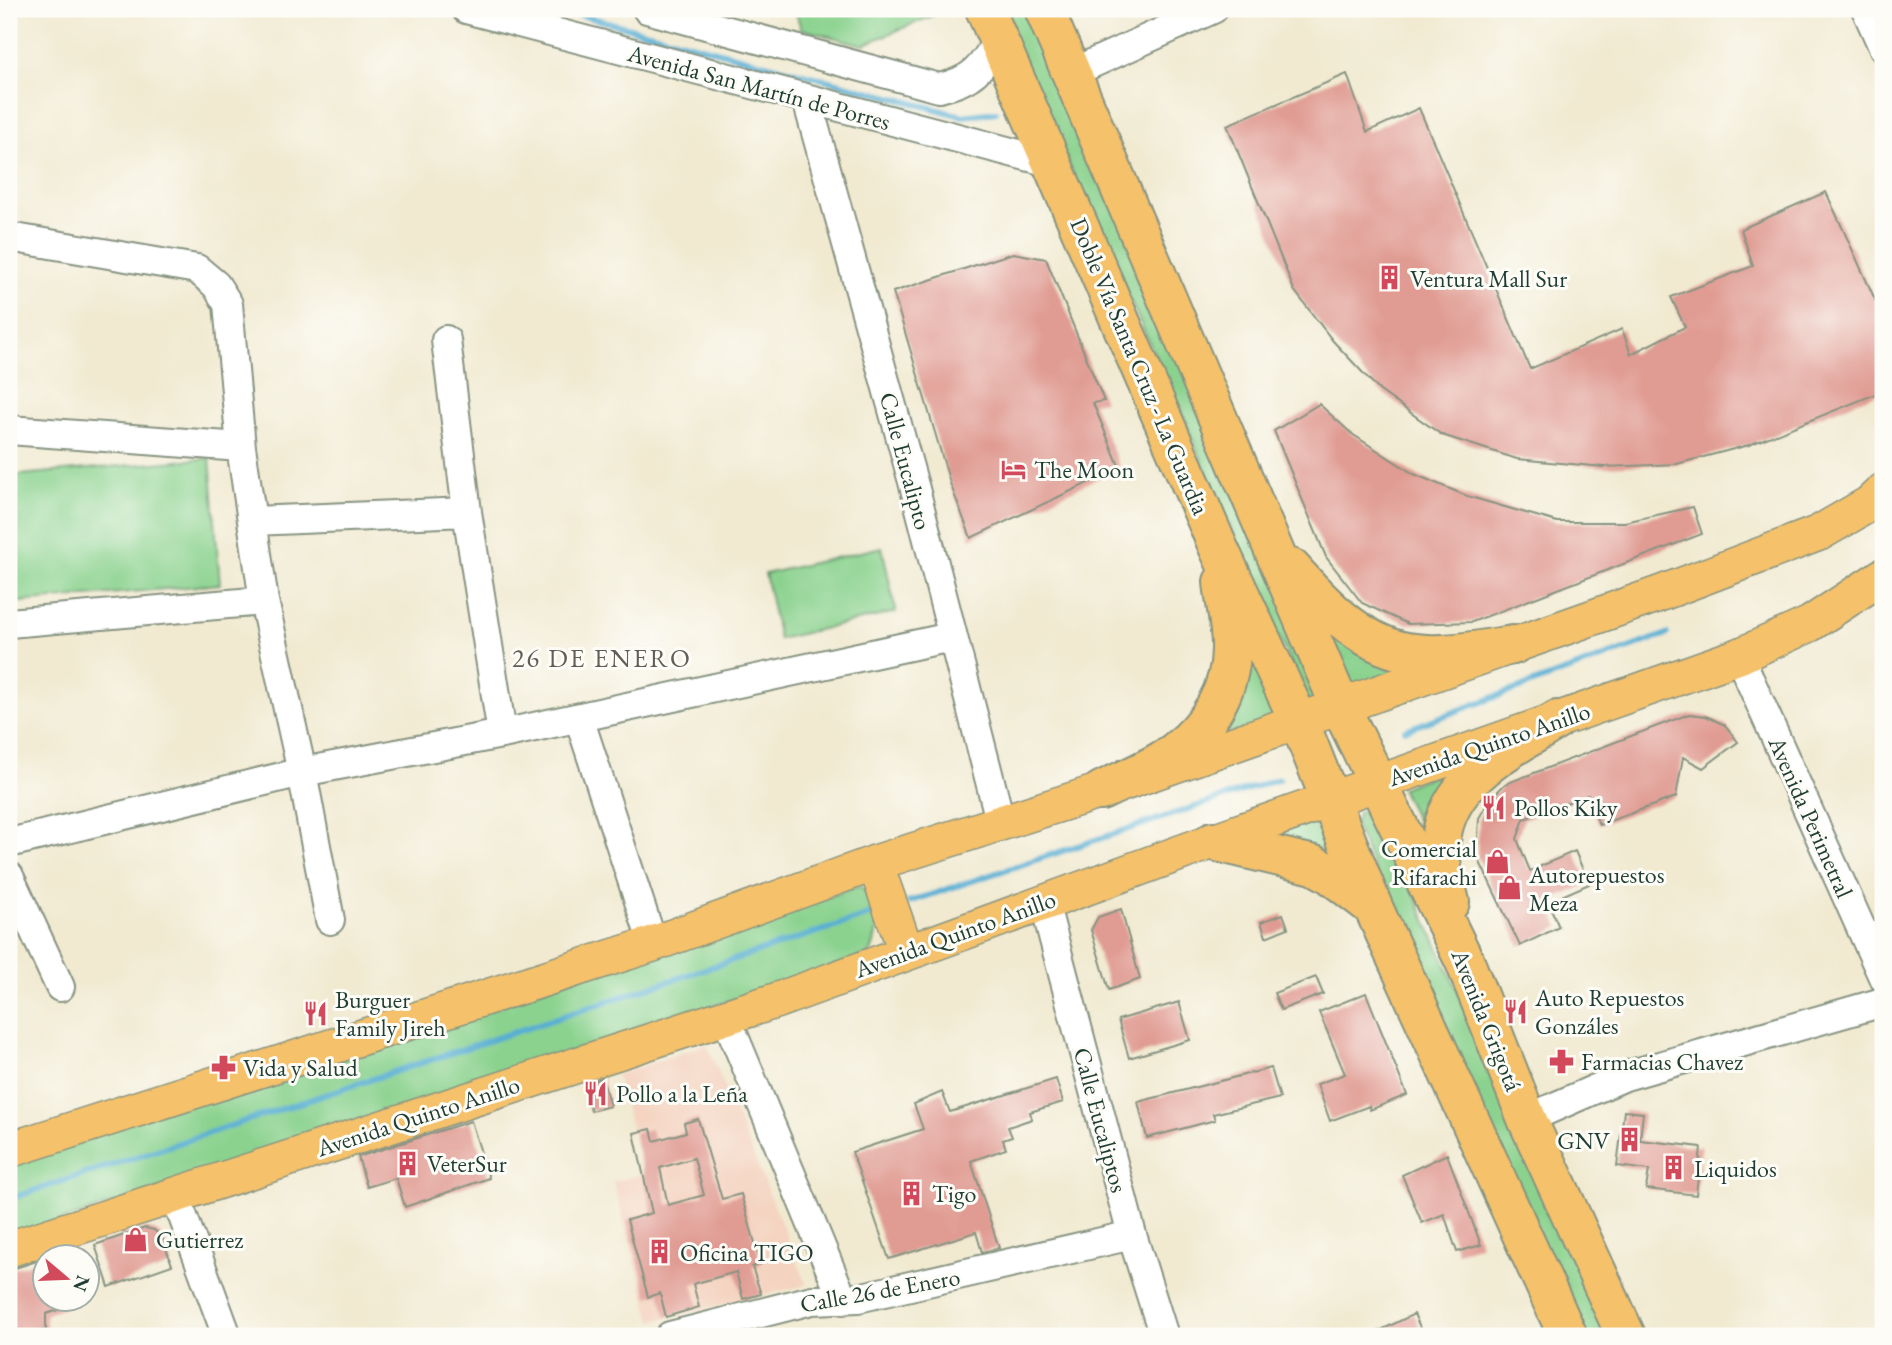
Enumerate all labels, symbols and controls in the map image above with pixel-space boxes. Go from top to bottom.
street label: Avenida San Martín de Porres [623,37,894,137]
street label: Doble Vía Santa Cruz - La Guardia [1063,213,1217,520]
place label: Ventura Mall Sur [1410,263,1567,294]
building icon: Ventura Mall Sur [1376,264,1404,292]
street label: Calle Eucalipto [873,389,939,533]
place label: The Moon [1034,454,1135,485]
hotel icon: The Moon [1000,455,1028,483]
district label: 26 DE ENERO [512,641,692,675]
street label: Avenida Quinto Anillo [1383,695,1594,793]
street label: Avenida Perimetral [1761,731,1861,903]
place label: Pollos Kiky [1514,792,1618,823]
restaurant icon: Pollos Kiky [1480,793,1508,821]
place label: Comercial Rifarachi [1381,833,1477,892]
shop icon: Comercial Rifarachi [1483,848,1511,876]
place label: Autorepuestos Meza [1528,859,1664,918]
shop icon: Autorepuestos Meza [1495,874,1523,902]
street label: Avenida Quinto Anillo [849,883,1060,985]
street label: Avenida Grigotá [1444,944,1530,1096]
place label: Auto Repuestos Gonzáles [1534,982,1684,1041]
place label: Burguer Family Jireh [335,984,446,1043]
restaurant icon: Auto Repuestos Gonzáles [1501,997,1529,1025]
restaurant icon: Burguer Family Jireh [301,999,329,1027]
street label: Calle Eucaliptos [1067,1044,1135,1196]
place label: Farmacias Chavez [1581,1046,1743,1077]
pharmacy icon: Farmacias Chavez [1547,1047,1575,1075]
place label: Vida y Salud [243,1052,359,1083]
pharmacy icon: Vida y Salud [209,1053,237,1081]
street label: Avenida Quinto Anillo [312,1069,524,1164]
place label: Pollo a la Leña [616,1078,748,1109]
restaurant icon: Pollo a la Leña [582,1079,610,1107]
place label: GNV [1557,1125,1611,1156]
building icon: GNV [1616,1126,1644,1154]
place label: VeterSur [427,1148,507,1179]
building icon: VeterSur [393,1149,421,1177]
place label: Liquidos [1694,1153,1777,1184]
building icon: Liquidos [1660,1154,1688,1182]
place label: Tigo [932,1178,976,1209]
building icon: Tigo [898,1179,926,1207]
place label: Gutierrez [156,1224,243,1255]
shop icon: Gutierrez [122,1225,150,1253]
place label: Oficina TIGO [680,1237,814,1268]
building icon: Oficina TIGO [646,1238,674,1266]
north arrow [32,1244,102,1314]
street label: Calle 26 de Enero [798,1261,963,1319]
text: N [67,1272,96,1295]

